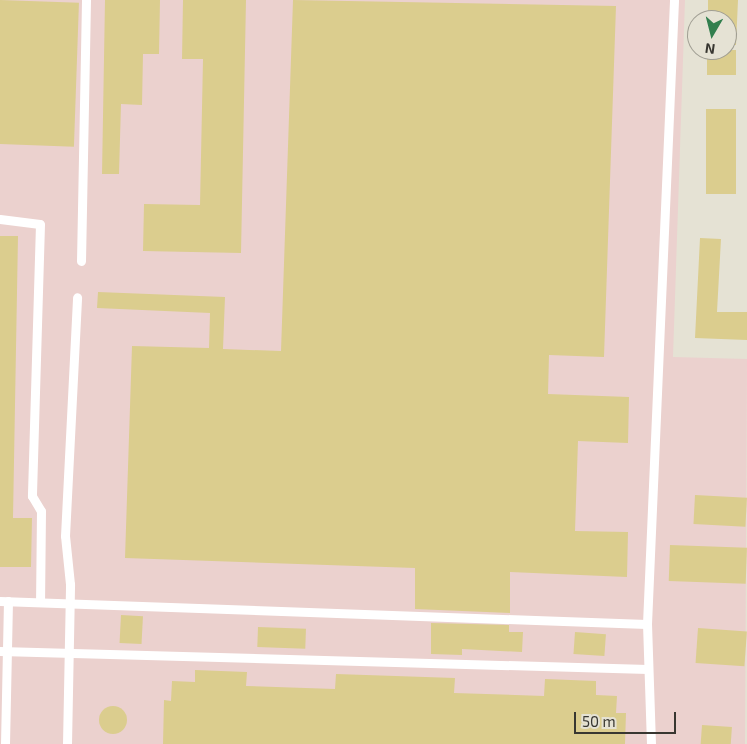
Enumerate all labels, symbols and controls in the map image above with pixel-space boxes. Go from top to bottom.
north arrow [687,10,737,60]
text: N [704,40,716,58]
scale bar [577,702,680,734]
text: 50 m [582,712,616,730]

